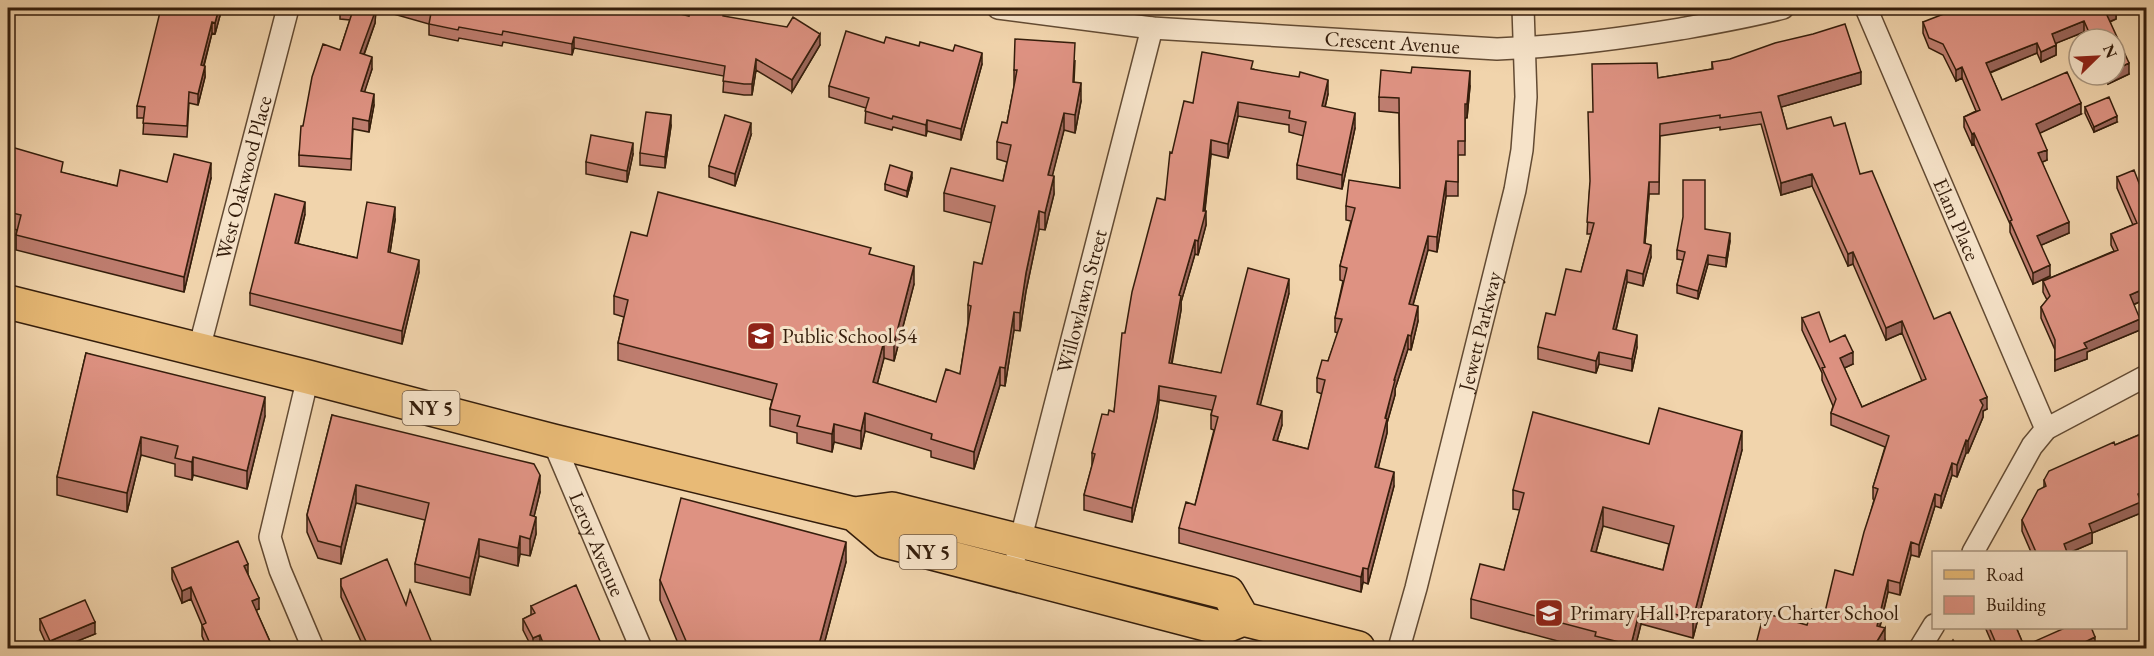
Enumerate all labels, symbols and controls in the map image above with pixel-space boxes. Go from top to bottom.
street label: Crescent Avenue [1324,25,1461,60]
north arrow [2067,27,2127,87]
text: N [2098,41,2122,61]
street label: West Oakwood Place [209,93,278,262]
street label: Elam Place [1927,174,1986,265]
street label: Willowlawn Street [1050,226,1113,376]
street label: Jewett Parkway [1451,268,1507,396]
school or university icon: Public School 54 [745,320,777,352]
place label: Public School 54 [782,322,918,349]
road number: NY 5 [402,391,460,425]
street label: Leroy Avenue [563,487,631,600]
road number: NY 5 [900,535,956,569]
legend [1932,551,2127,629]
text: Road [1986,563,2025,586]
text: Building [1986,593,2046,616]
school or university icon: Primary Hall Preparatory Charter School [1533,597,1565,629]
place label: Primary Hall Preparatory Charter School [1570,599,1899,626]

